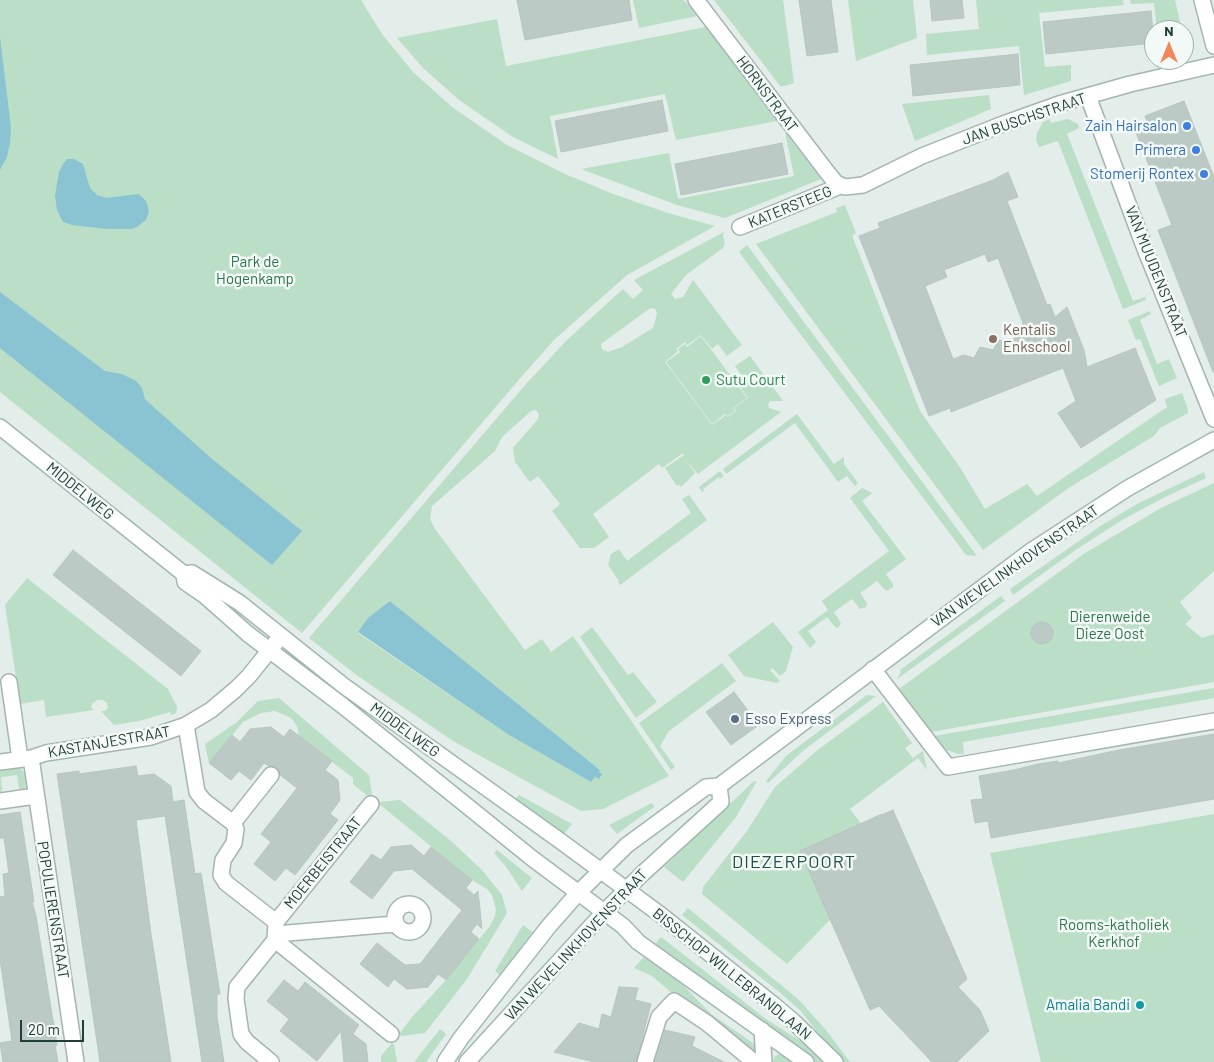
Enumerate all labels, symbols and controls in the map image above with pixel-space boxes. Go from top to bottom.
north arrow [1144,20,1194,70]
text: N [1164,22,1174,39]
street label: HORNSTRAAT [732,52,802,136]
street label: JAN BUSCHSTRAAT [960,89,1088,149]
place label: Zain Hairsalon [1085,117,1177,135]
marker: Zain Hairsalon [1181,120,1193,132]
place label: Primera [1134,141,1186,159]
marker: Primera [1190,144,1202,156]
place label: Stomerij Rontex [1090,165,1194,183]
marker: Stomerij Rontex [1198,168,1210,180]
street label: KATERSTEEG [745,182,835,232]
street label: VAN MUUDENSTRAAT [1121,203,1191,341]
park label: Park de Hogenkamp [216,253,294,288]
place label: Kentalis Enkschool [1003,321,1070,356]
marker: Kentalis Enkschool [987,333,999,345]
place label: Sutu Court [716,371,786,389]
marker: Sutu Court [700,374,712,386]
street label: MIDDELWEG [43,458,117,524]
street label: VAN WEVELINKHOVENSTRAAT [928,501,1102,631]
park label: Dierenweide Dieze Oost [1070,608,1150,643]
street label: MIDDELWEG [367,699,443,761]
place label: Esso Express [745,710,831,728]
marker: Esso Express [729,713,741,725]
street label: KASTANJESTRAAT [47,722,171,762]
street label: MOERBEISTRAAT [280,813,366,913]
street label: POPULIERENSTRAAT [33,840,73,980]
district label: DIEZERPOORT [731,851,857,873]
street label: VAN WEVELINKHOVENSTRAAT [501,865,651,1025]
street label: BISSCHOP WILLEBRANDLAAN [649,904,815,1044]
park label: Rooms-katholiek Kerkhof [1059,916,1169,951]
place label: Amalia Bandi [1046,996,1130,1014]
marker: Amalia Bandi [1134,999,1146,1011]
scale bar [22,1010,86,1042]
text: 20 m [28,1020,60,1038]

